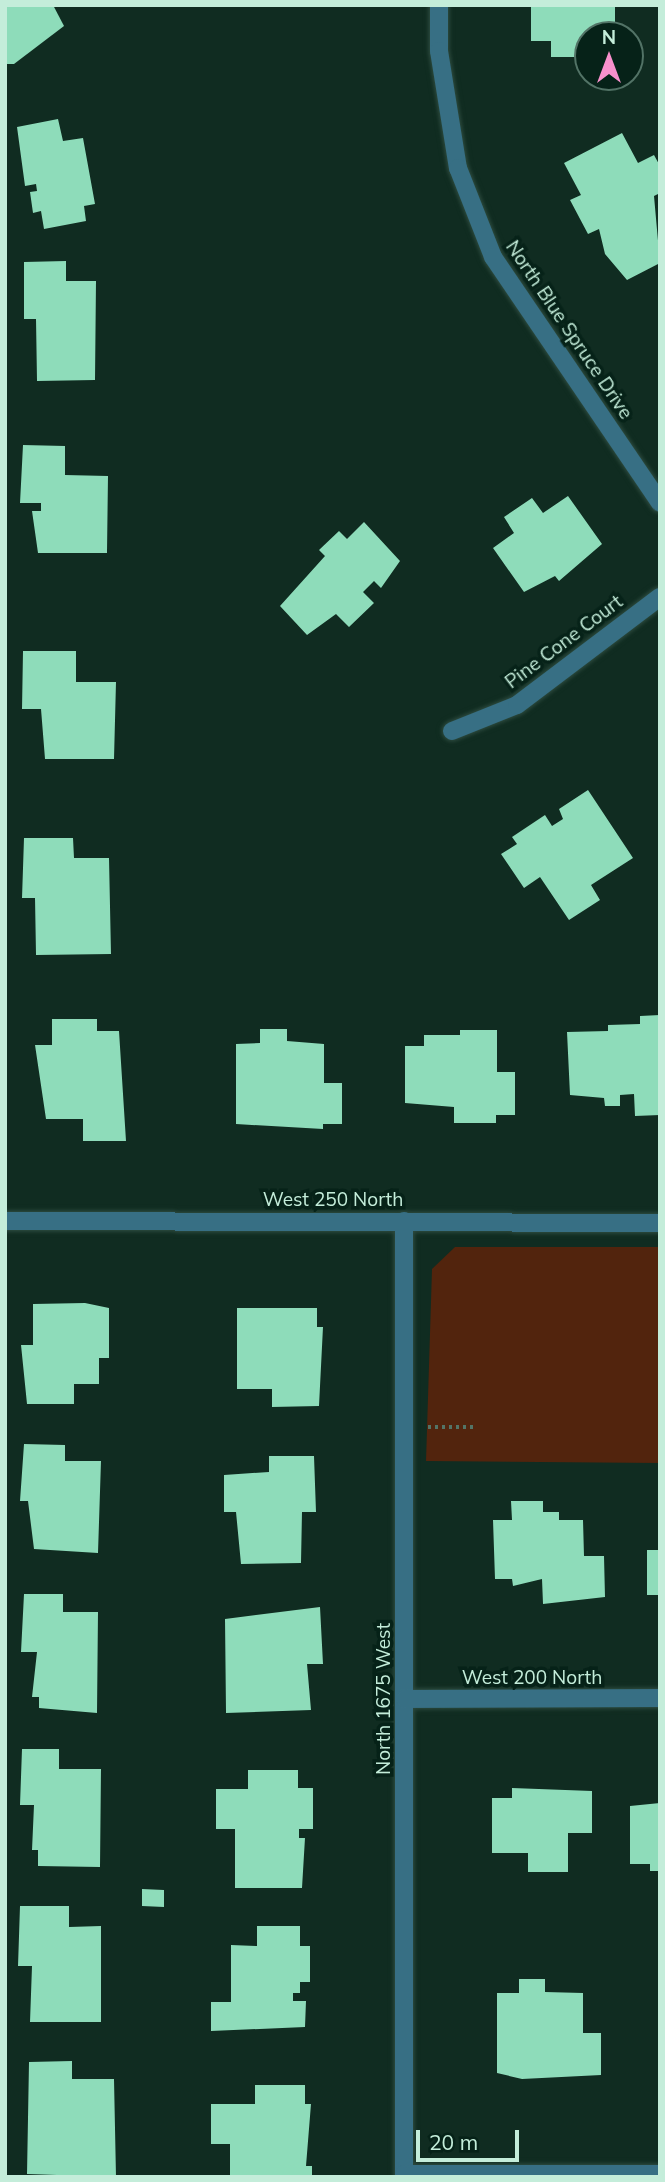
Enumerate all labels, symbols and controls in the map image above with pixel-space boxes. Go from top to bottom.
north arrow [574,21,644,91]
text: N [602,25,616,49]
street label: North Blue Spruce Drive [501,236,637,424]
street label: Pine Cone Court [501,590,627,694]
street label: West 250 North [263,1189,403,1211]
street label: North 1675 West [373,1623,395,1775]
street label: West 200 North [462,1667,602,1689]
scale bar [420,2116,523,2160]
text: 20 m [429,2129,478,2155]

